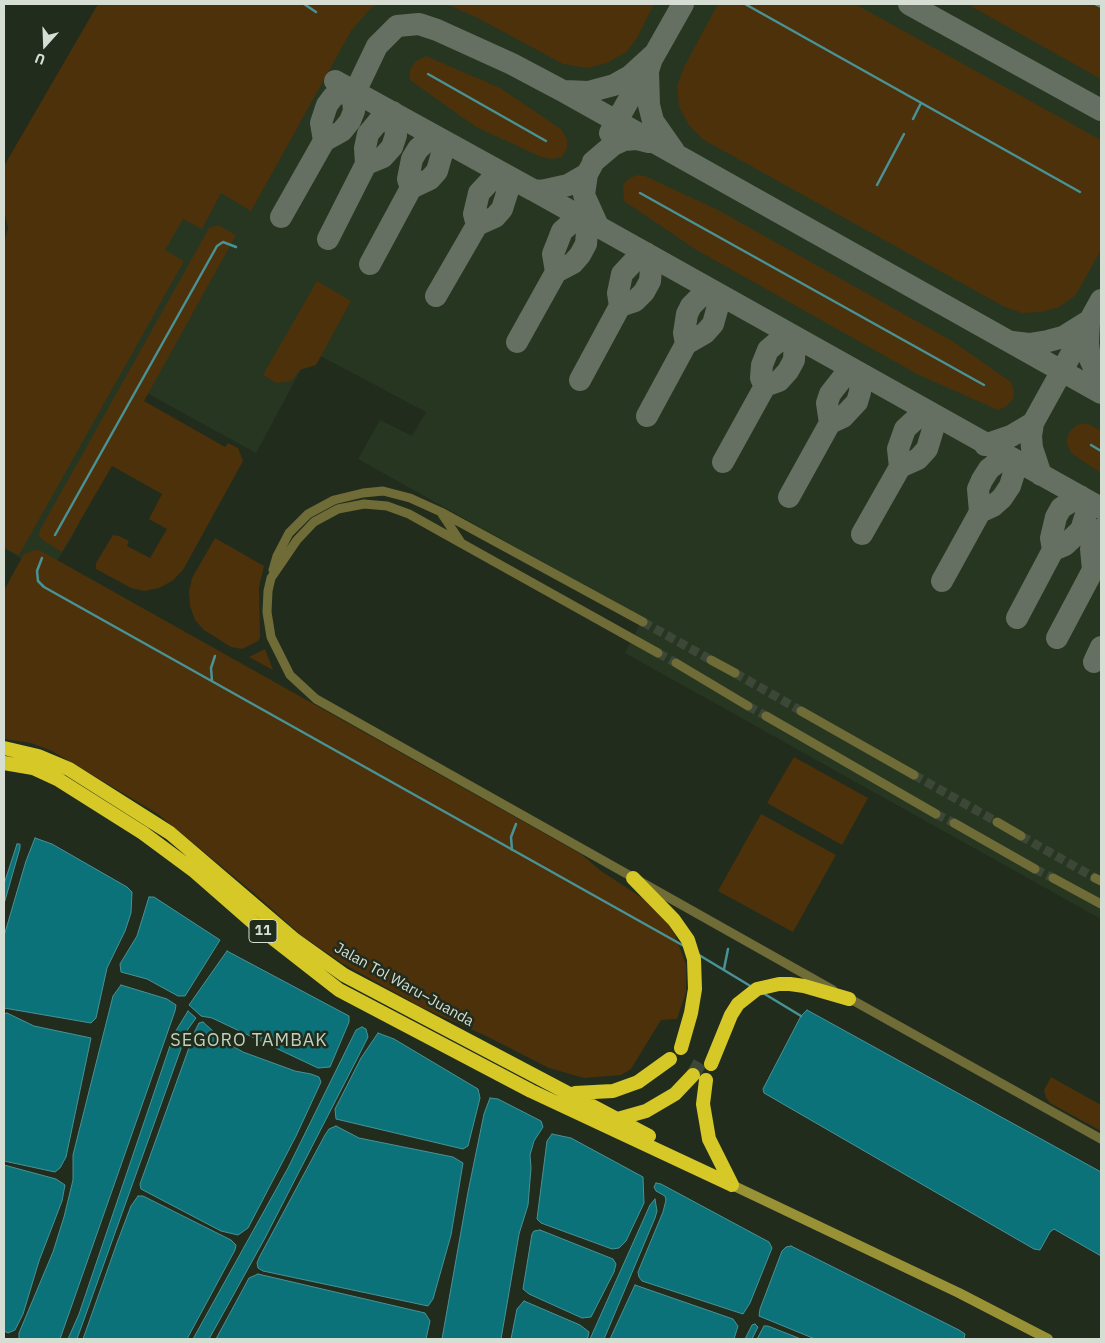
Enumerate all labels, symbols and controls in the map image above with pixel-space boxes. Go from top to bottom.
north arrow [20,20,70,70]
text: U [32,49,48,69]
road number: 11 [249,919,277,942]
street label: Jalan Tol Waru–Juanda [331,939,477,1031]
district label: SEGORO TAMBAK [169,1030,329,1052]

